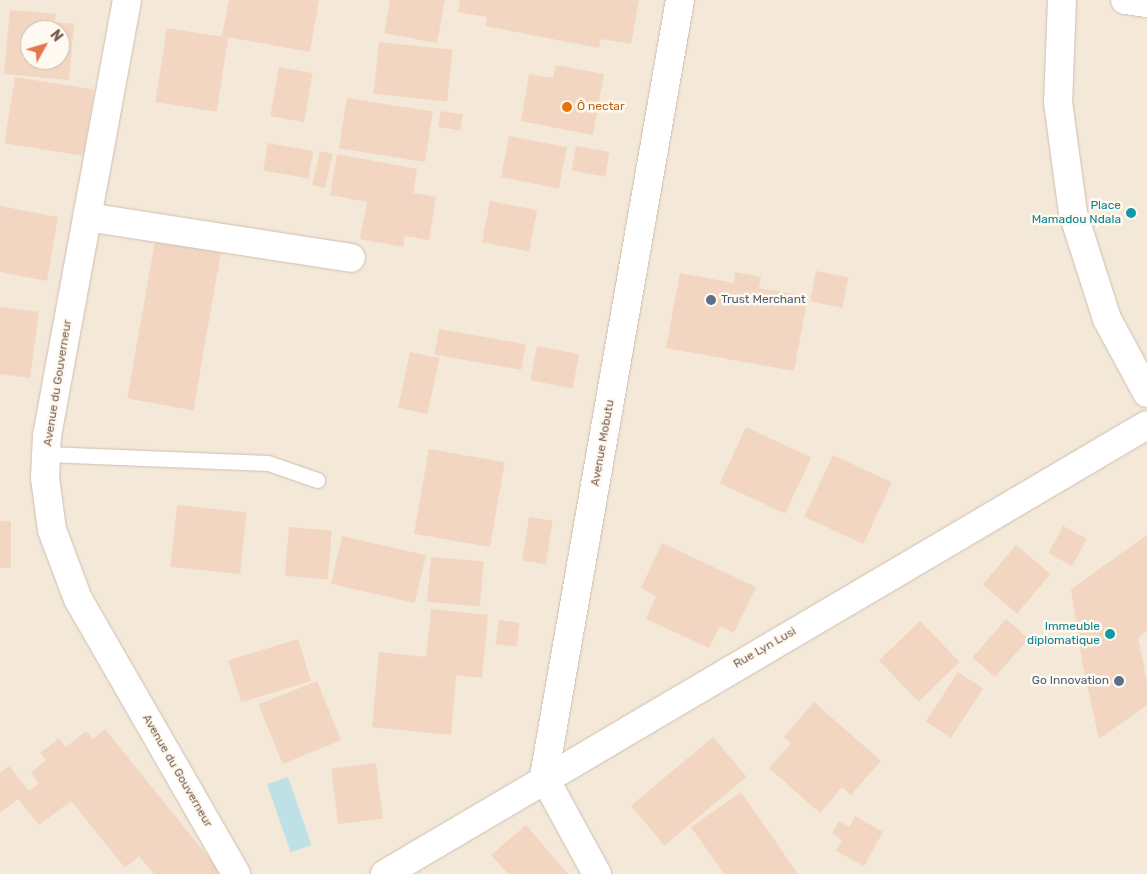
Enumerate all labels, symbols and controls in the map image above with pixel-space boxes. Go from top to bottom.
north arrow [20,20,70,70]
text: N [46,27,66,45]
place label: Ô nectar [577,100,625,114]
marker: Ô nectar [561,101,573,113]
place label: Place Mamadou Ndala [1032,199,1121,227]
marker: Place Mamadou Ndala [1125,207,1137,219]
place label: Trust Merchant [721,293,806,307]
marker: Trust Merchant [705,294,717,306]
street label: Avenue du Gouverneur [41,319,75,447]
street label: Avenue Mobutu [588,399,618,487]
place label: Immeuble diplomatique [1027,620,1100,648]
street label: Rue Lyn Lusi [731,624,799,672]
marker: Immeuble diplomatique [1104,628,1116,640]
place label: Go Innovation [1032,674,1109,688]
marker: Go Innovation [1113,675,1125,687]
street label: Avenue du Gouverneur [139,712,215,830]

